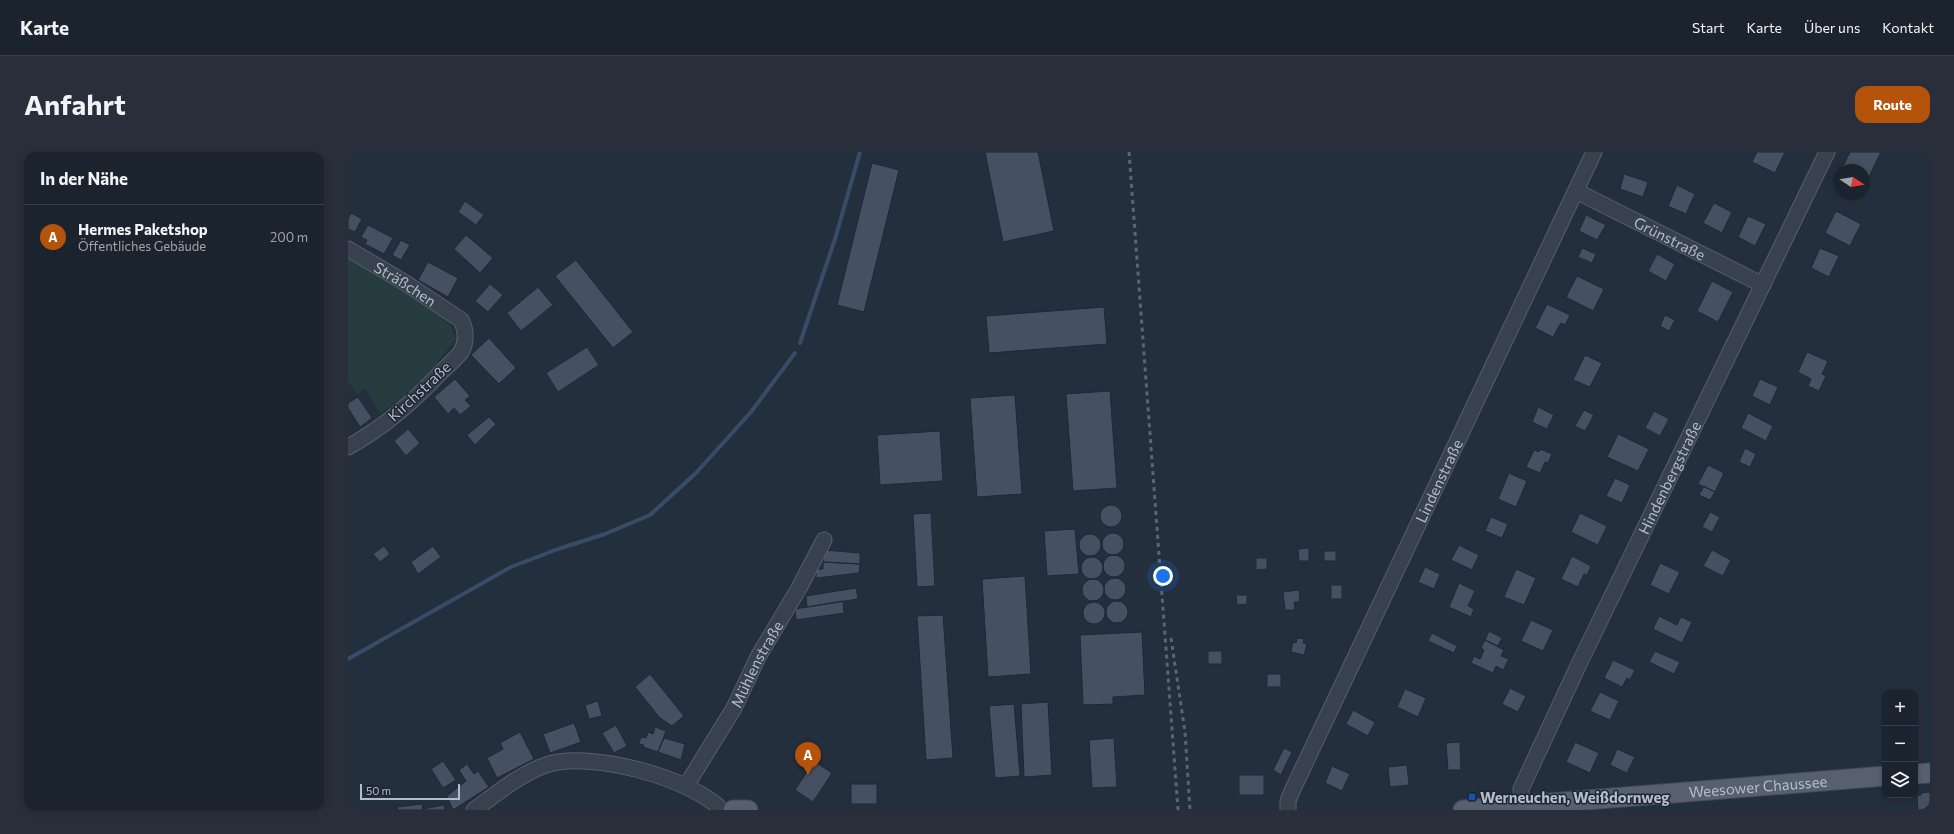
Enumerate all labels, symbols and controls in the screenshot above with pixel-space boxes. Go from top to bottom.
text: Karte [20,16,69,39]
text: Start [1692,19,1725,36]
text: Karte [1747,19,1782,36]
text: Über uns [1804,19,1860,36]
text: Kontakt [1882,19,1934,36]
button: Route [1855,86,1930,123]
text: Anfahrt [24,87,126,121]
north arrow [1834,164,1870,200]
text: In der Nähe [40,168,128,189]
street label: Grünstraße [1631,213,1709,264]
text: Hermes Paketshop [78,220,208,238]
text: A [48,229,58,245]
text: 200 m [270,229,308,245]
text: Öffentliches Gebäude [78,238,206,254]
street label: Sträßchen [371,257,440,310]
street label: Kirchstraße [384,357,454,425]
street label: Hindenbergstraße [1634,418,1704,537]
street label: Lindenstraße [1411,436,1466,525]
your location [1153,566,1173,586]
street label: Mühlenstraße [727,617,787,710]
map controls [1882,690,1918,798]
button: + [1882,690,1918,726]
button: − [1882,726,1918,762]
pin: A [795,742,821,775]
button: layers [1882,762,1918,798]
street label: Weesower Chaussee [1688,772,1828,801]
scale bar [360,782,460,801]
text: 50 m [366,784,391,797]
place label: Werneuchen, Weißdornweg [1480,788,1670,806]
marker: Werneuchen, Weißdornweg [1467,792,1477,802]

